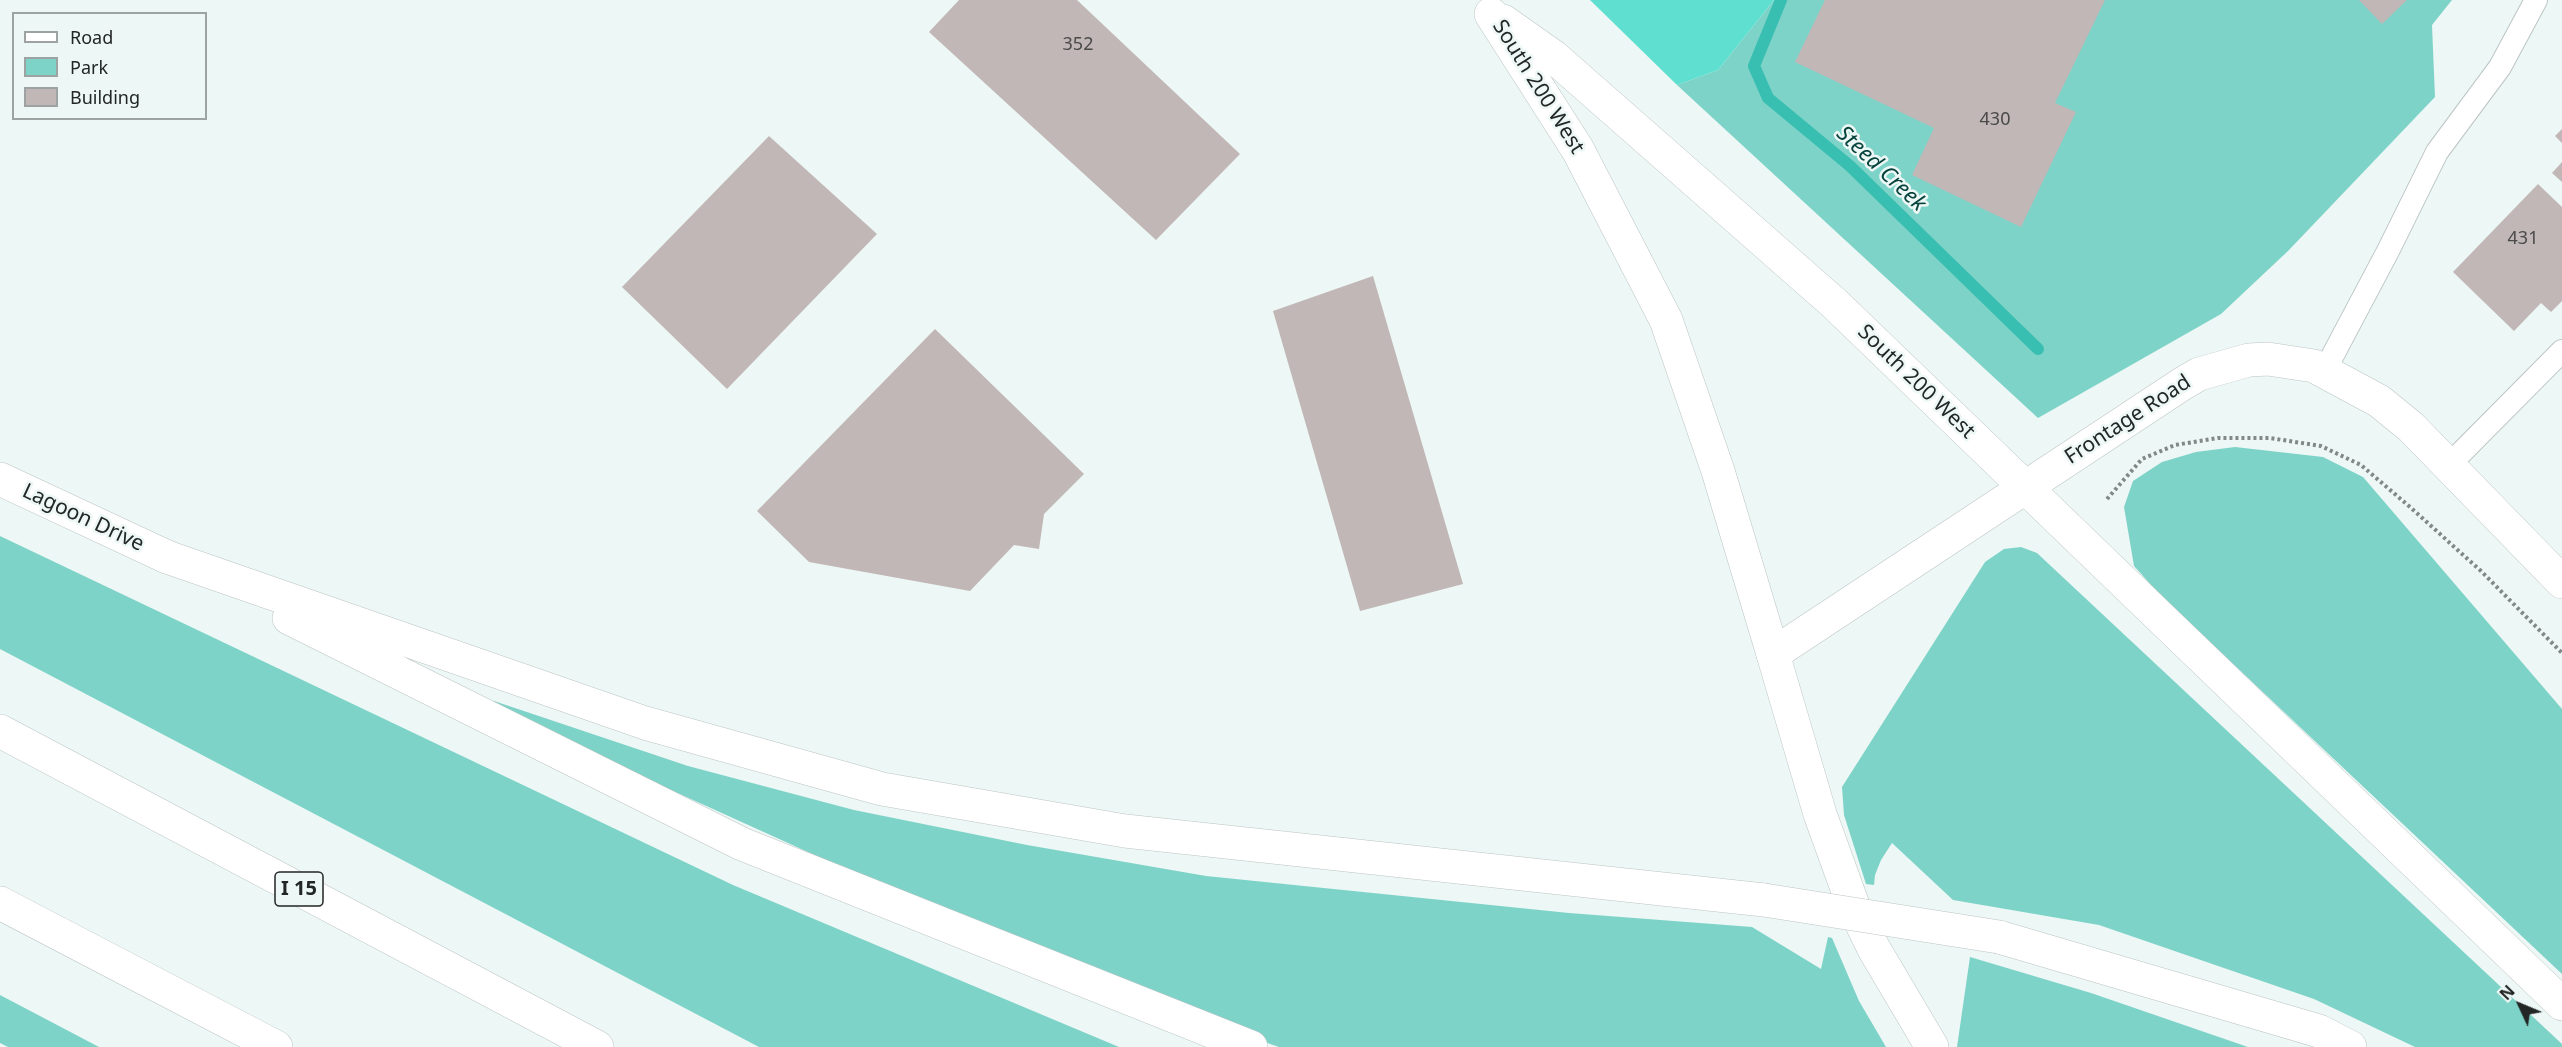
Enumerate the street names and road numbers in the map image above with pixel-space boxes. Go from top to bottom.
street label: South 200 West [1487,15,1589,159]
street label: South 200 West [1852,320,1980,444]
street label: Frontage Road [2060,370,2196,470]
street label: Lagoon Drive [18,479,148,557]
road number: I 15 [275,872,323,906]

